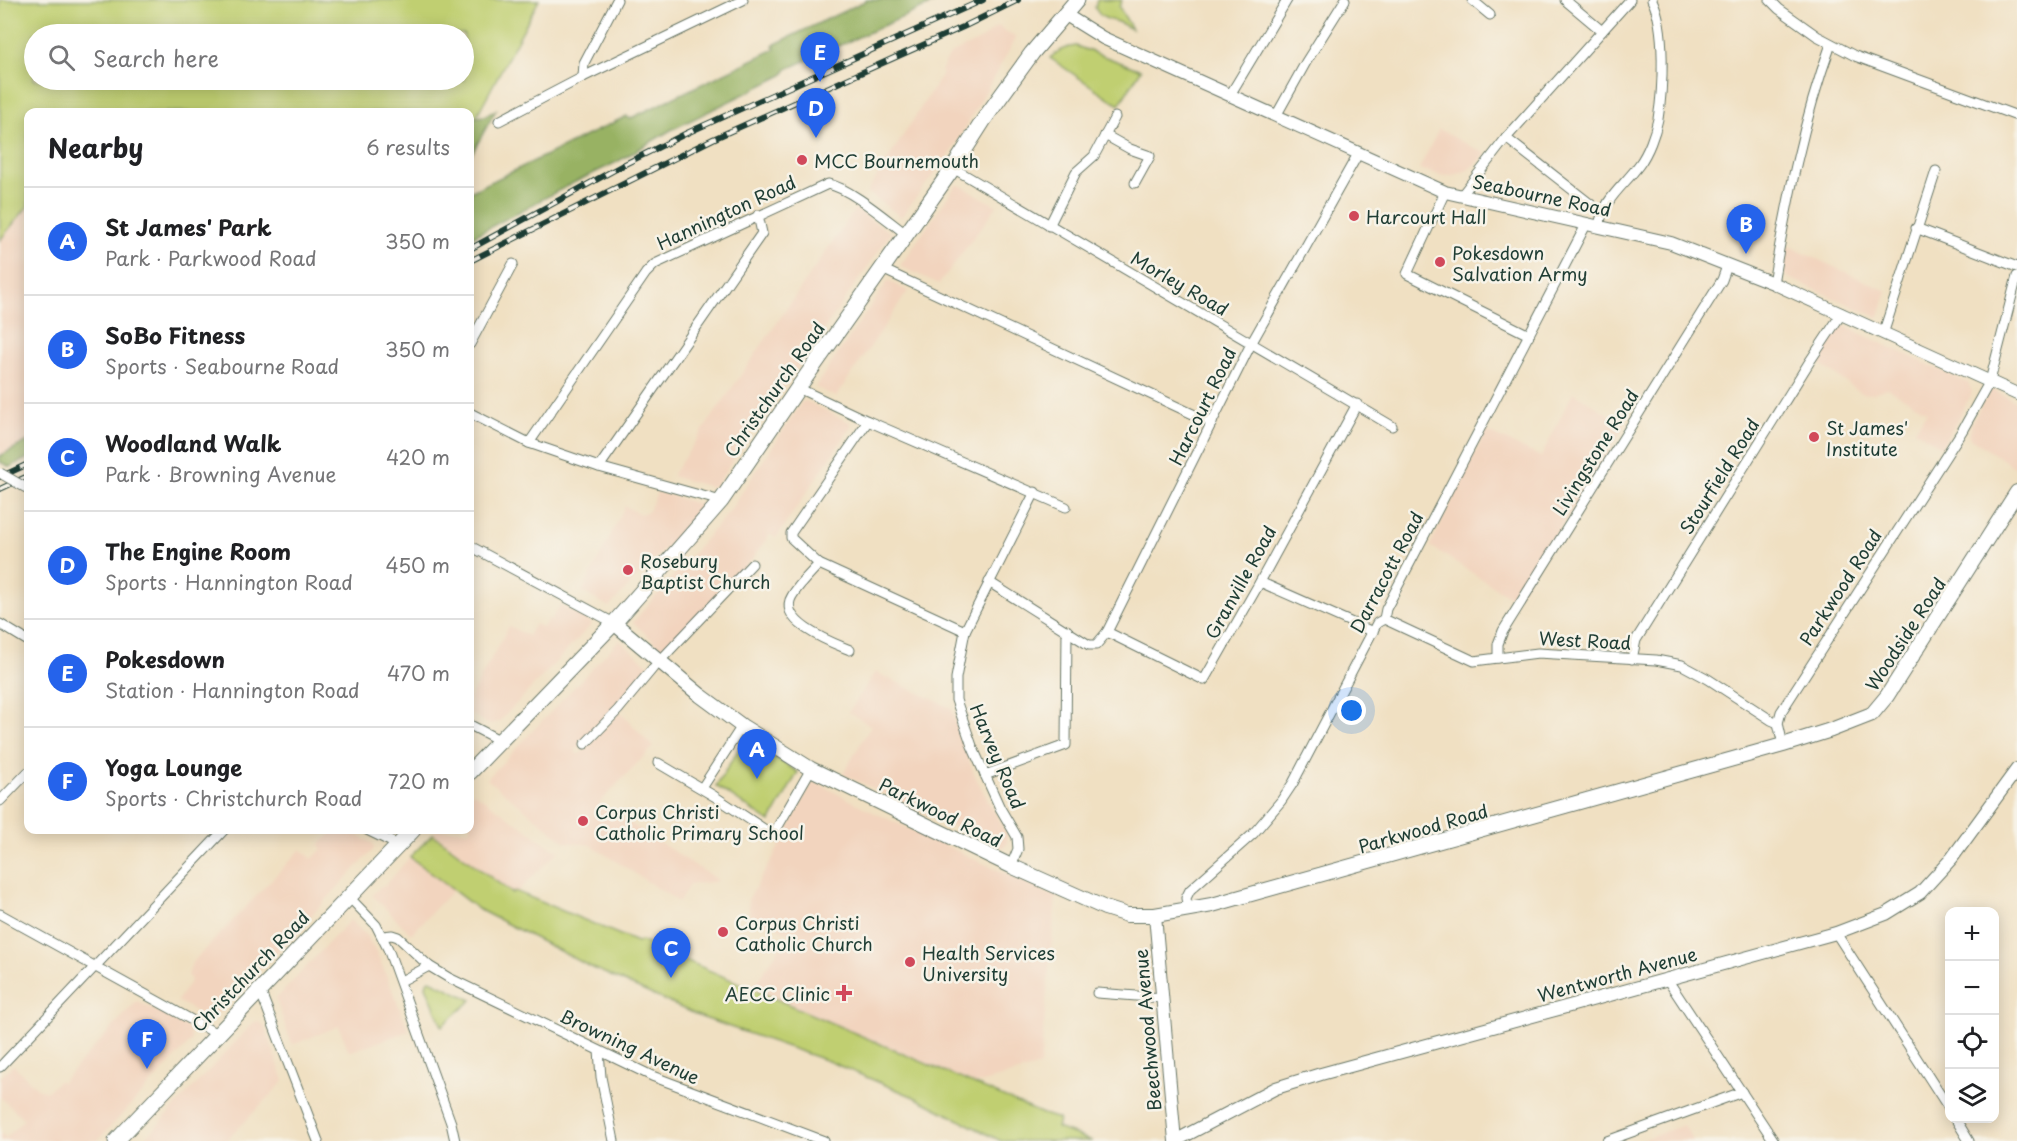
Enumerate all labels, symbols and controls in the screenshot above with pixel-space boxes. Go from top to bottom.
search box [24,24,474,90]
pin: E [800,32,840,82]
icon: search [45,41,78,74]
text: Search here [93,41,219,74]
pin: D [796,88,836,138]
text: Nearby [48,128,143,167]
text: 6 results [366,132,450,162]
place label: MCC Bournemouth [814,147,979,174]
marker: MCC Bournemouth [795,153,809,167]
street label: Seabourne Road [1470,167,1614,223]
street label: Hannington Road [652,168,800,256]
place label: Harcourt Hall [1366,203,1486,230]
pin: B [1726,204,1766,254]
marker: Harcourt Hall [1347,209,1361,223]
text: St James' Park [105,210,272,243]
text: A [60,226,75,256]
text: 350 m [385,226,450,256]
place label: Pokesdown Salvation Army [1452,239,1588,287]
text: Park · Parkwood Road [105,243,317,273]
street label: Morley Road [1126,244,1234,322]
marker: Pokesdown Salvation Army [1433,255,1447,269]
street label: Christchurch Road [717,316,831,462]
text: SoBo Fitness [105,318,245,351]
text: B [61,334,74,364]
text: 350 m [385,334,450,364]
street label: Harcourt Road [1162,342,1242,470]
text: Sports · Seabourne Road [105,351,339,381]
street label: Livingstone Road [1545,384,1645,520]
street label: Stourfield Road [1672,413,1766,539]
place label: St James' Institute [1826,414,1908,462]
text: Woodland Walk [105,426,281,459]
marker: St James' Institute [1807,430,1821,444]
text: C [60,442,75,472]
text: 420 m [386,442,450,472]
text: Park · Browning Avenue [105,459,336,489]
street label: Darracott Road [1343,506,1429,638]
street label: Granville Road [1198,520,1282,644]
street label: Parkwood Road [1792,523,1888,651]
text: The Engine Room [105,534,291,567]
place label: Rosebury Baptist Church [640,547,770,595]
text: D [60,550,75,580]
text: 450 m [385,550,450,580]
marker: Rosebury Baptist Church [621,563,635,577]
text: Sports · Hannington Road [105,567,353,597]
street label: Woodside Road [1858,572,1952,696]
street label: West Road [1538,624,1632,656]
text: Pokesdown [105,642,225,675]
text: E [61,658,74,688]
text: 470 m [387,658,450,688]
text: Station · Hannington Road [105,675,360,705]
your location [1337,696,1366,725]
street label: Harvey Road [964,699,1032,813]
pin: A [738,730,777,779]
text: Yoga Lounge [105,750,242,783]
text: F [62,766,73,796]
text: 720 m [388,766,450,796]
street label: Parkwood Road [875,770,1007,854]
text: Sports · Christchurch Road [105,783,363,813]
street label: Parkwood Road [1355,797,1491,859]
place label: Corpus Christi Catholic Primary School [595,798,804,846]
marker: Corpus Christi Catholic Primary School [576,814,590,828]
street label: Christchurch Road [185,904,315,1038]
map controls [1945,907,1999,1123]
button: + [1945,907,1999,961]
place label: Corpus Christi Catholic Church [735,909,873,957]
marker: Corpus Christi Catholic Church [716,925,730,939]
pin: C [652,928,690,978]
place label: Health Services University [922,939,1055,987]
street label: Wentworth Avenue [1534,940,1700,1008]
street label: Beechwood Avenue [1126,948,1168,1112]
marker: Health Services University [903,955,917,969]
button: − [1945,961,1999,1015]
place label: AECC Clinic [725,980,830,1007]
marker: AECC Clinic [835,984,853,1002]
street label: Browning Avenue [556,1002,705,1090]
button: locate [1945,1015,1999,1069]
pin: F [128,1020,166,1069]
button: layers [1945,1069,1999,1123]

